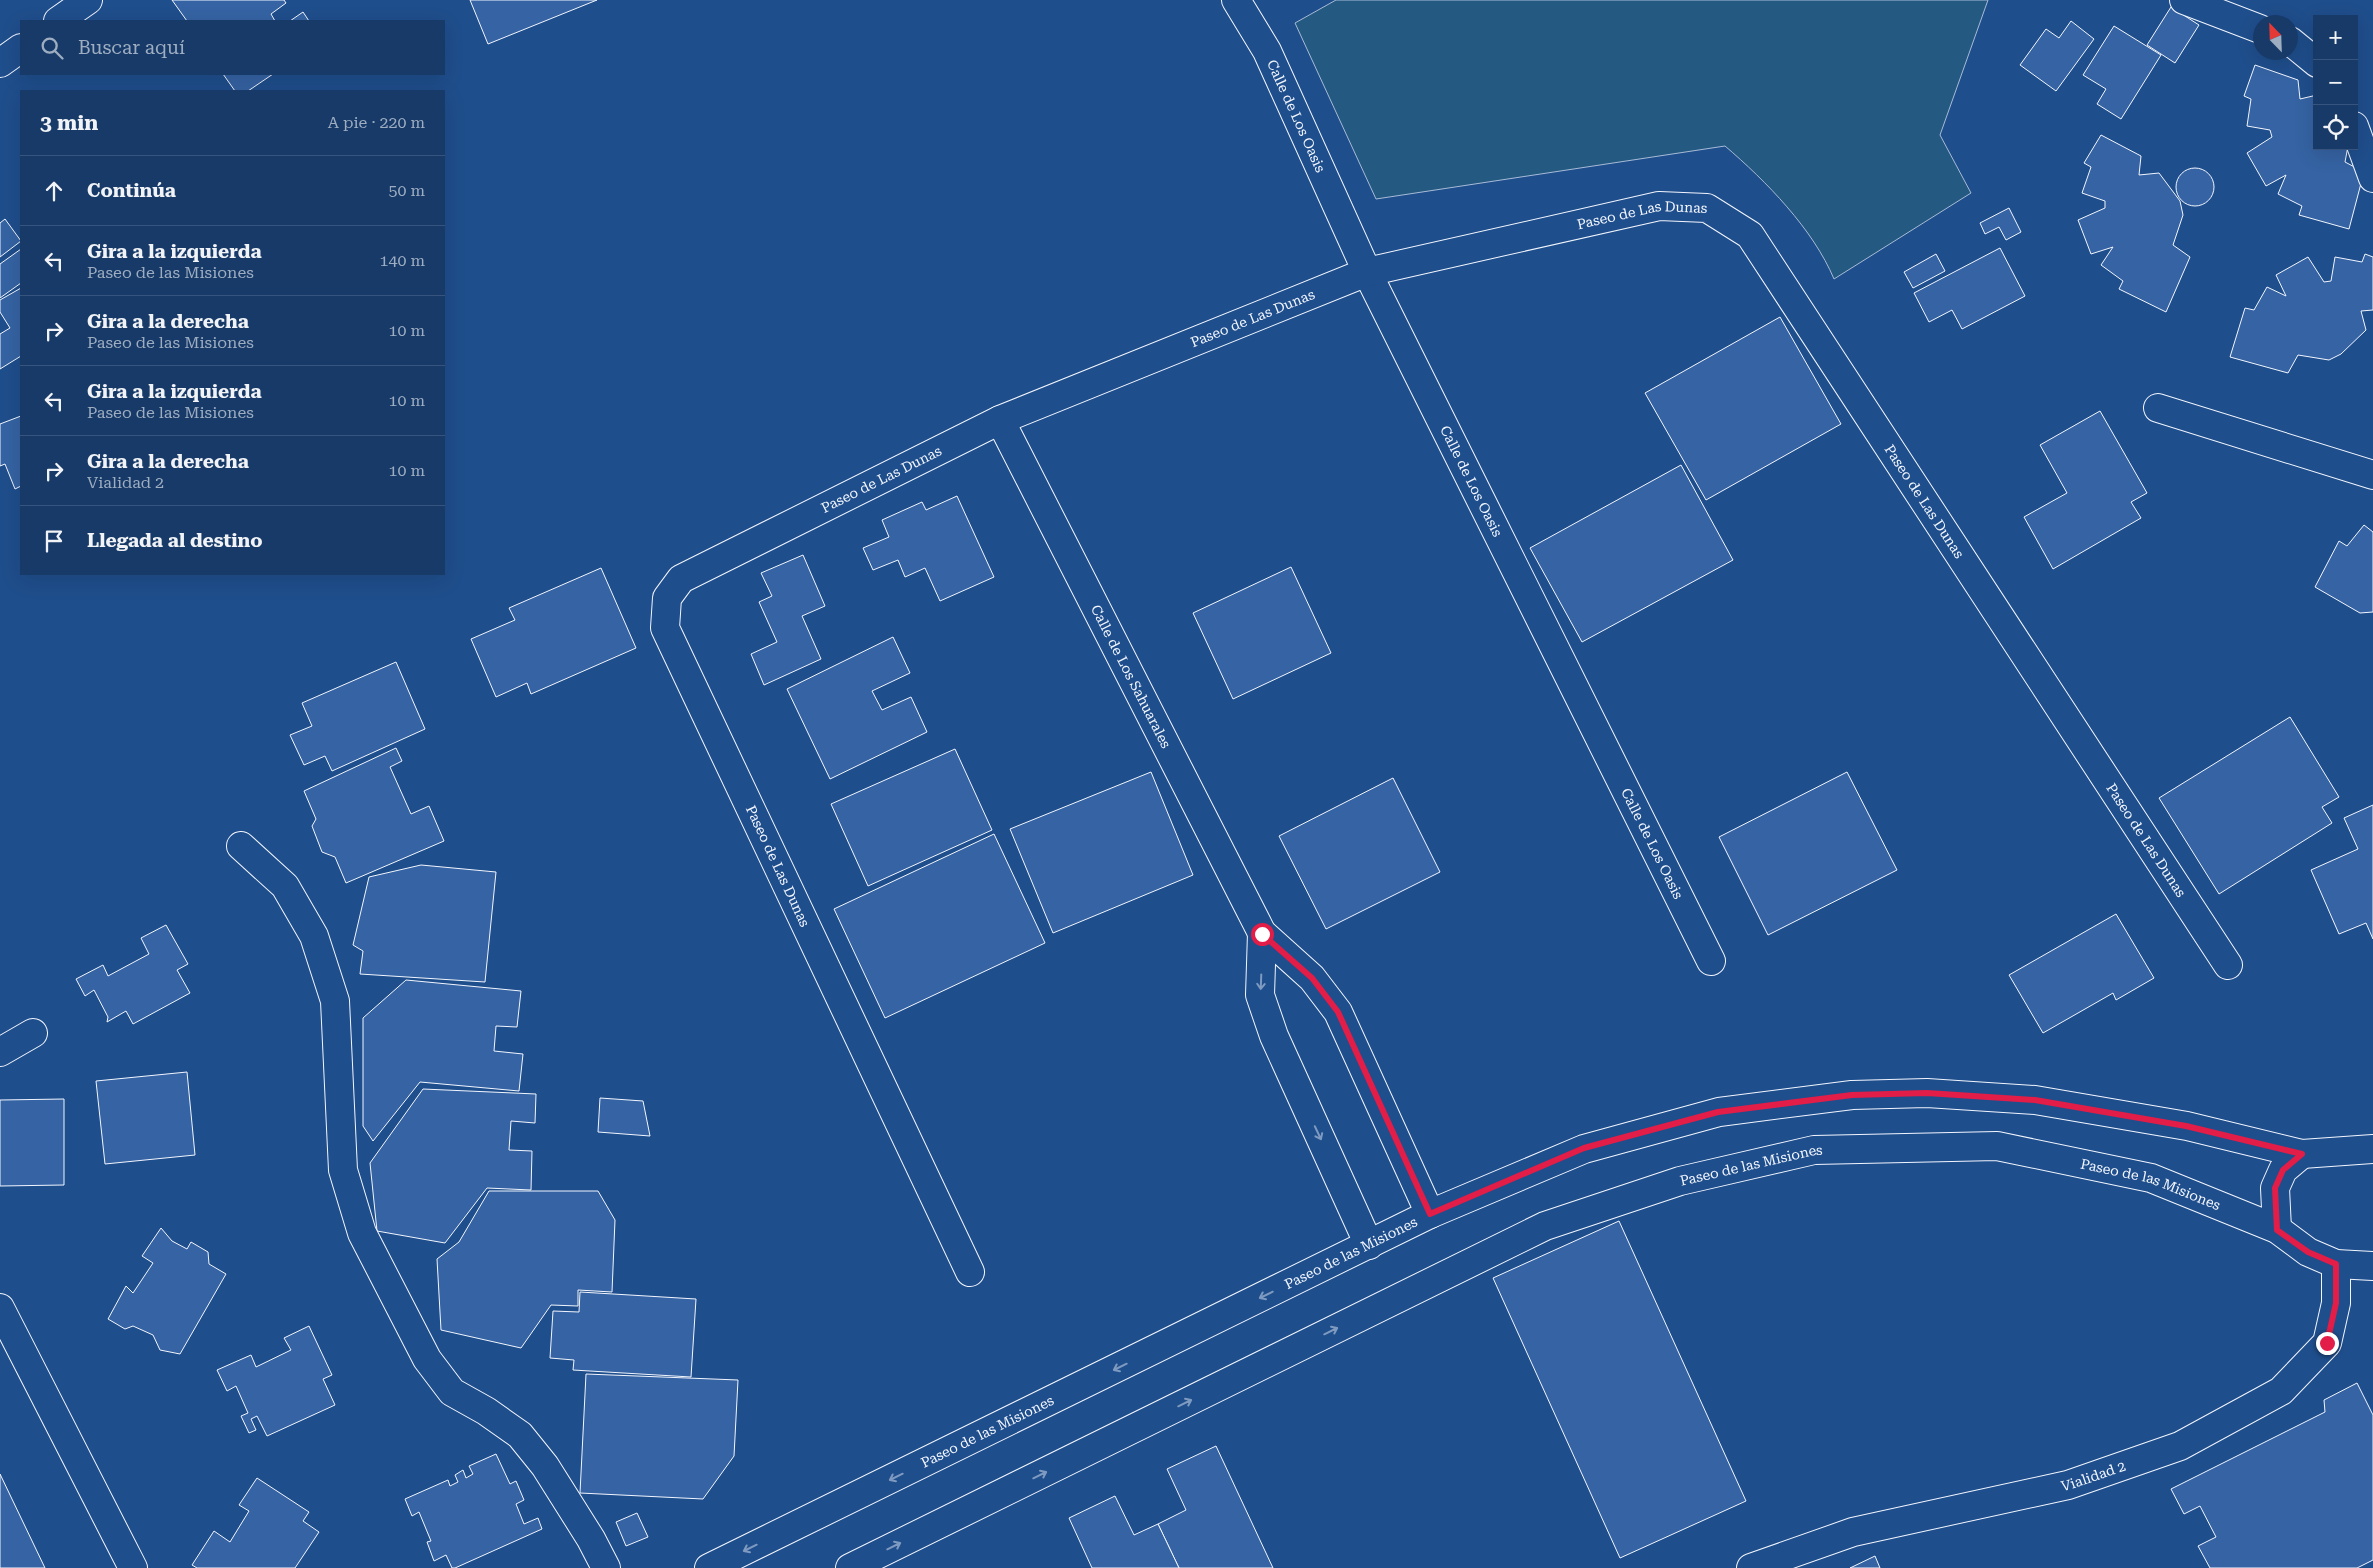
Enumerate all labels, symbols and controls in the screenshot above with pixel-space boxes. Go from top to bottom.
north arrow [2253,15,2298,60]
map controls [2313,15,2358,150]
button: + [2313,15,2358,60]
search box [20,20,445,75]
icon: search [38,34,66,62]
text: Buscar aquí [78,36,185,59]
street label: Calle de Los Oasis [1264,57,1329,175]
button: − [2313,60,2358,105]
button: locate [2313,105,2358,150]
text: 3 min [40,111,98,135]
text: A pie · 220 m [328,113,425,132]
icon: ahead [40,177,68,205]
text: Continúa [87,179,176,202]
text: 50 m [388,181,425,200]
street label: Paseo de Las Dunas [1575,198,1708,232]
text: Gira a la izquierda [87,240,262,263]
icon: left [40,247,68,275]
text: 140 m [379,251,425,270]
text: Paseo de las Misiones [87,263,254,282]
street label: Paseo de Las Dunas [1188,286,1317,350]
text: Gira a la derecha [87,310,249,333]
icon: right [40,317,68,345]
text: 10 m [388,321,425,340]
text: Paseo de las Misiones [87,333,254,352]
text: Gira a la izquierda [87,380,262,403]
icon: left [40,387,68,415]
text: 10 m [388,391,425,410]
text: Paseo de las Misiones [87,403,254,422]
street label: Calle de Los Oasis [1437,423,1506,540]
street label: Paseo de Las Dunas [818,442,944,516]
street label: Paseo de Las Dunas [1881,442,1968,561]
text: Gira a la derecha [87,450,249,473]
icon: right [40,457,68,485]
text: 10 m [388,461,425,480]
text: Vialidad 2 [87,473,164,492]
icon: arrive [40,527,68,555]
text: Llegada al destino [87,529,263,552]
street label: Calle de Los Sahuarales [1088,602,1174,751]
street label: Paseo de Las Dunas [2103,780,2189,900]
street label: Calle de Los Oasis [1618,785,1687,902]
street label: Paseo de Las Dunas [743,803,813,930]
route start [1251,923,1274,946]
one-way arrow [1256,974,1265,990]
one-way arrow [1314,1125,1323,1140]
street label: Paseo de las Misiones [1678,1142,1823,1189]
street label: Paseo de las Misiones [2079,1156,2223,1213]
street label: Paseo de las Misiones [1282,1213,1420,1292]
one-way arrow [1259,1291,1274,1301]
one-way arrow [1323,1326,1338,1336]
route end [2316,1332,2339,1355]
one-way arrow [1113,1363,1128,1372]
street label: Paseo de las Misiones [918,1392,1057,1471]
one-way arrow [1178,1398,1193,1408]
street label: Vialidad 2 [2059,1458,2128,1494]
one-way arrow [1032,1470,1047,1480]
one-way arrow [889,1473,904,1482]
one-way arrow [886,1541,901,1551]
one-way arrow [743,1544,758,1553]

